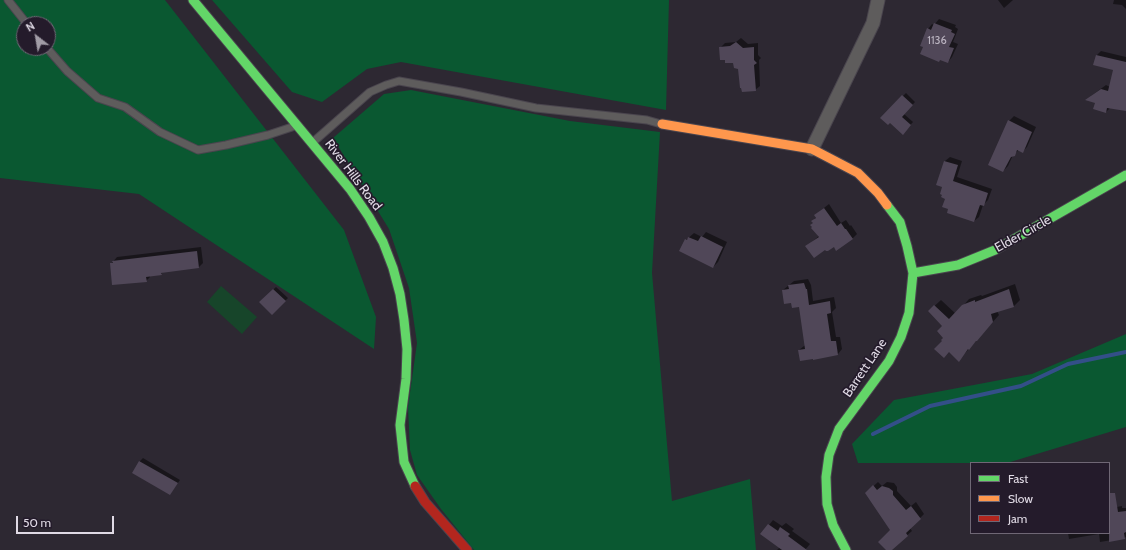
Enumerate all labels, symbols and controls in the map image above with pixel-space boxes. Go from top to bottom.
north arrow [16,16,56,56]
text: N [23,19,37,35]
house number: 1136 [927,34,947,48]
street label: River Hills Road [321,136,385,214]
street label: Elder Circle [992,212,1054,256]
street label: Barrett Lane [840,336,890,400]
legend [970,462,1110,534]
text: Fast [1008,471,1028,486]
text: Slow [1008,491,1033,506]
scale bar [18,508,116,534]
text: Jam [1008,511,1027,526]
text: 50 m [23,515,51,530]

